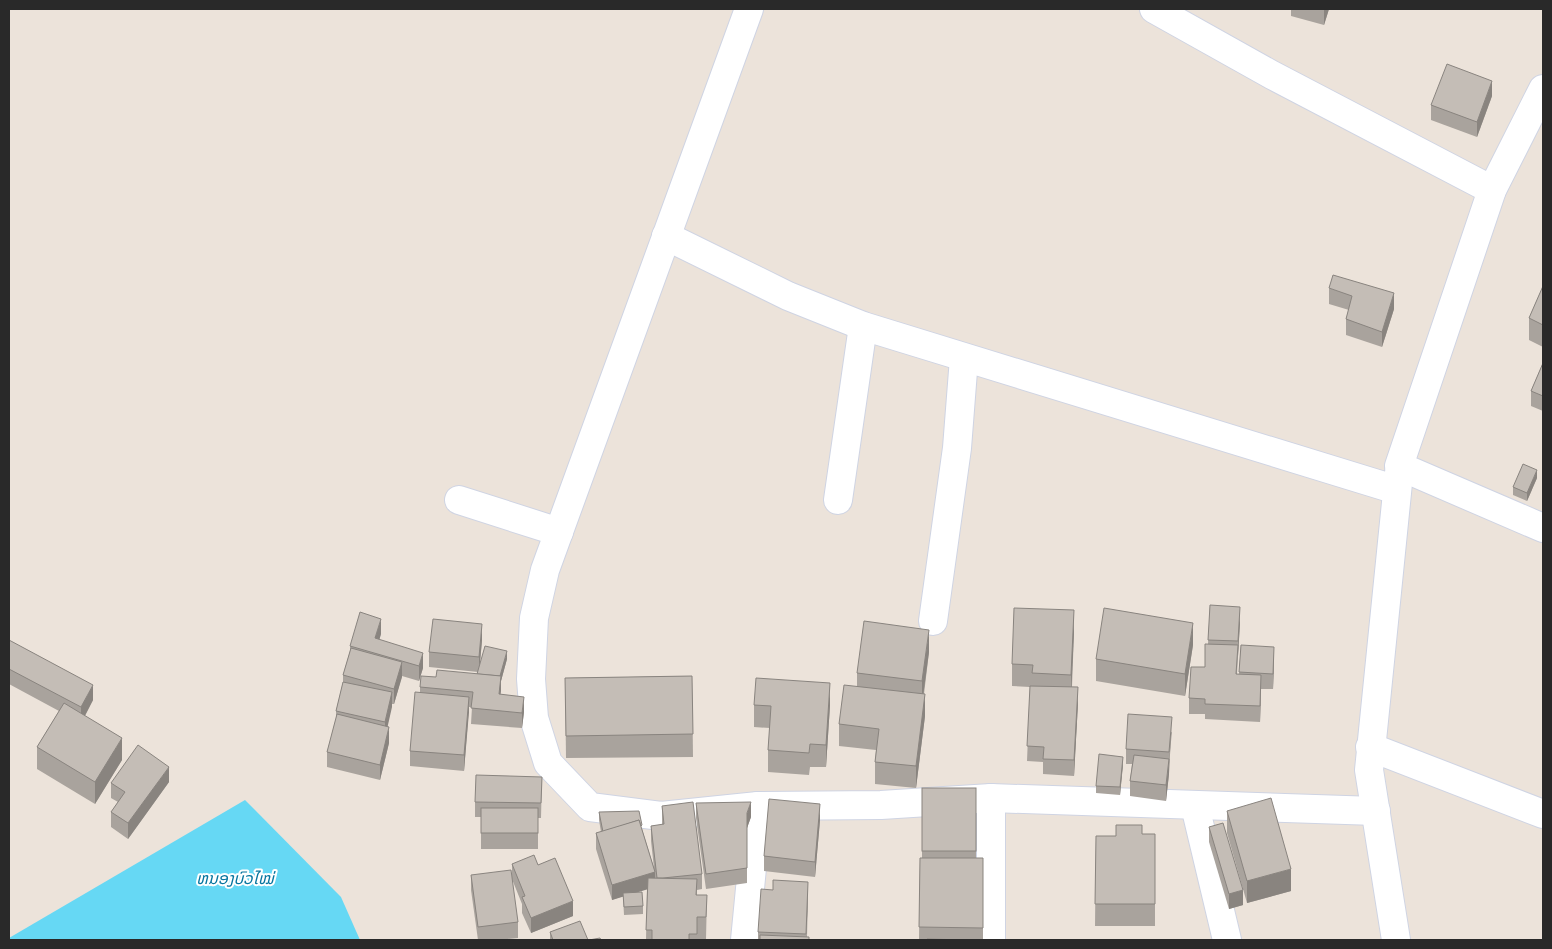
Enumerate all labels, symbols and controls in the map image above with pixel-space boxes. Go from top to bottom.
water label: ຫນອງບົວໄໝ່ [196,870,276,887]

